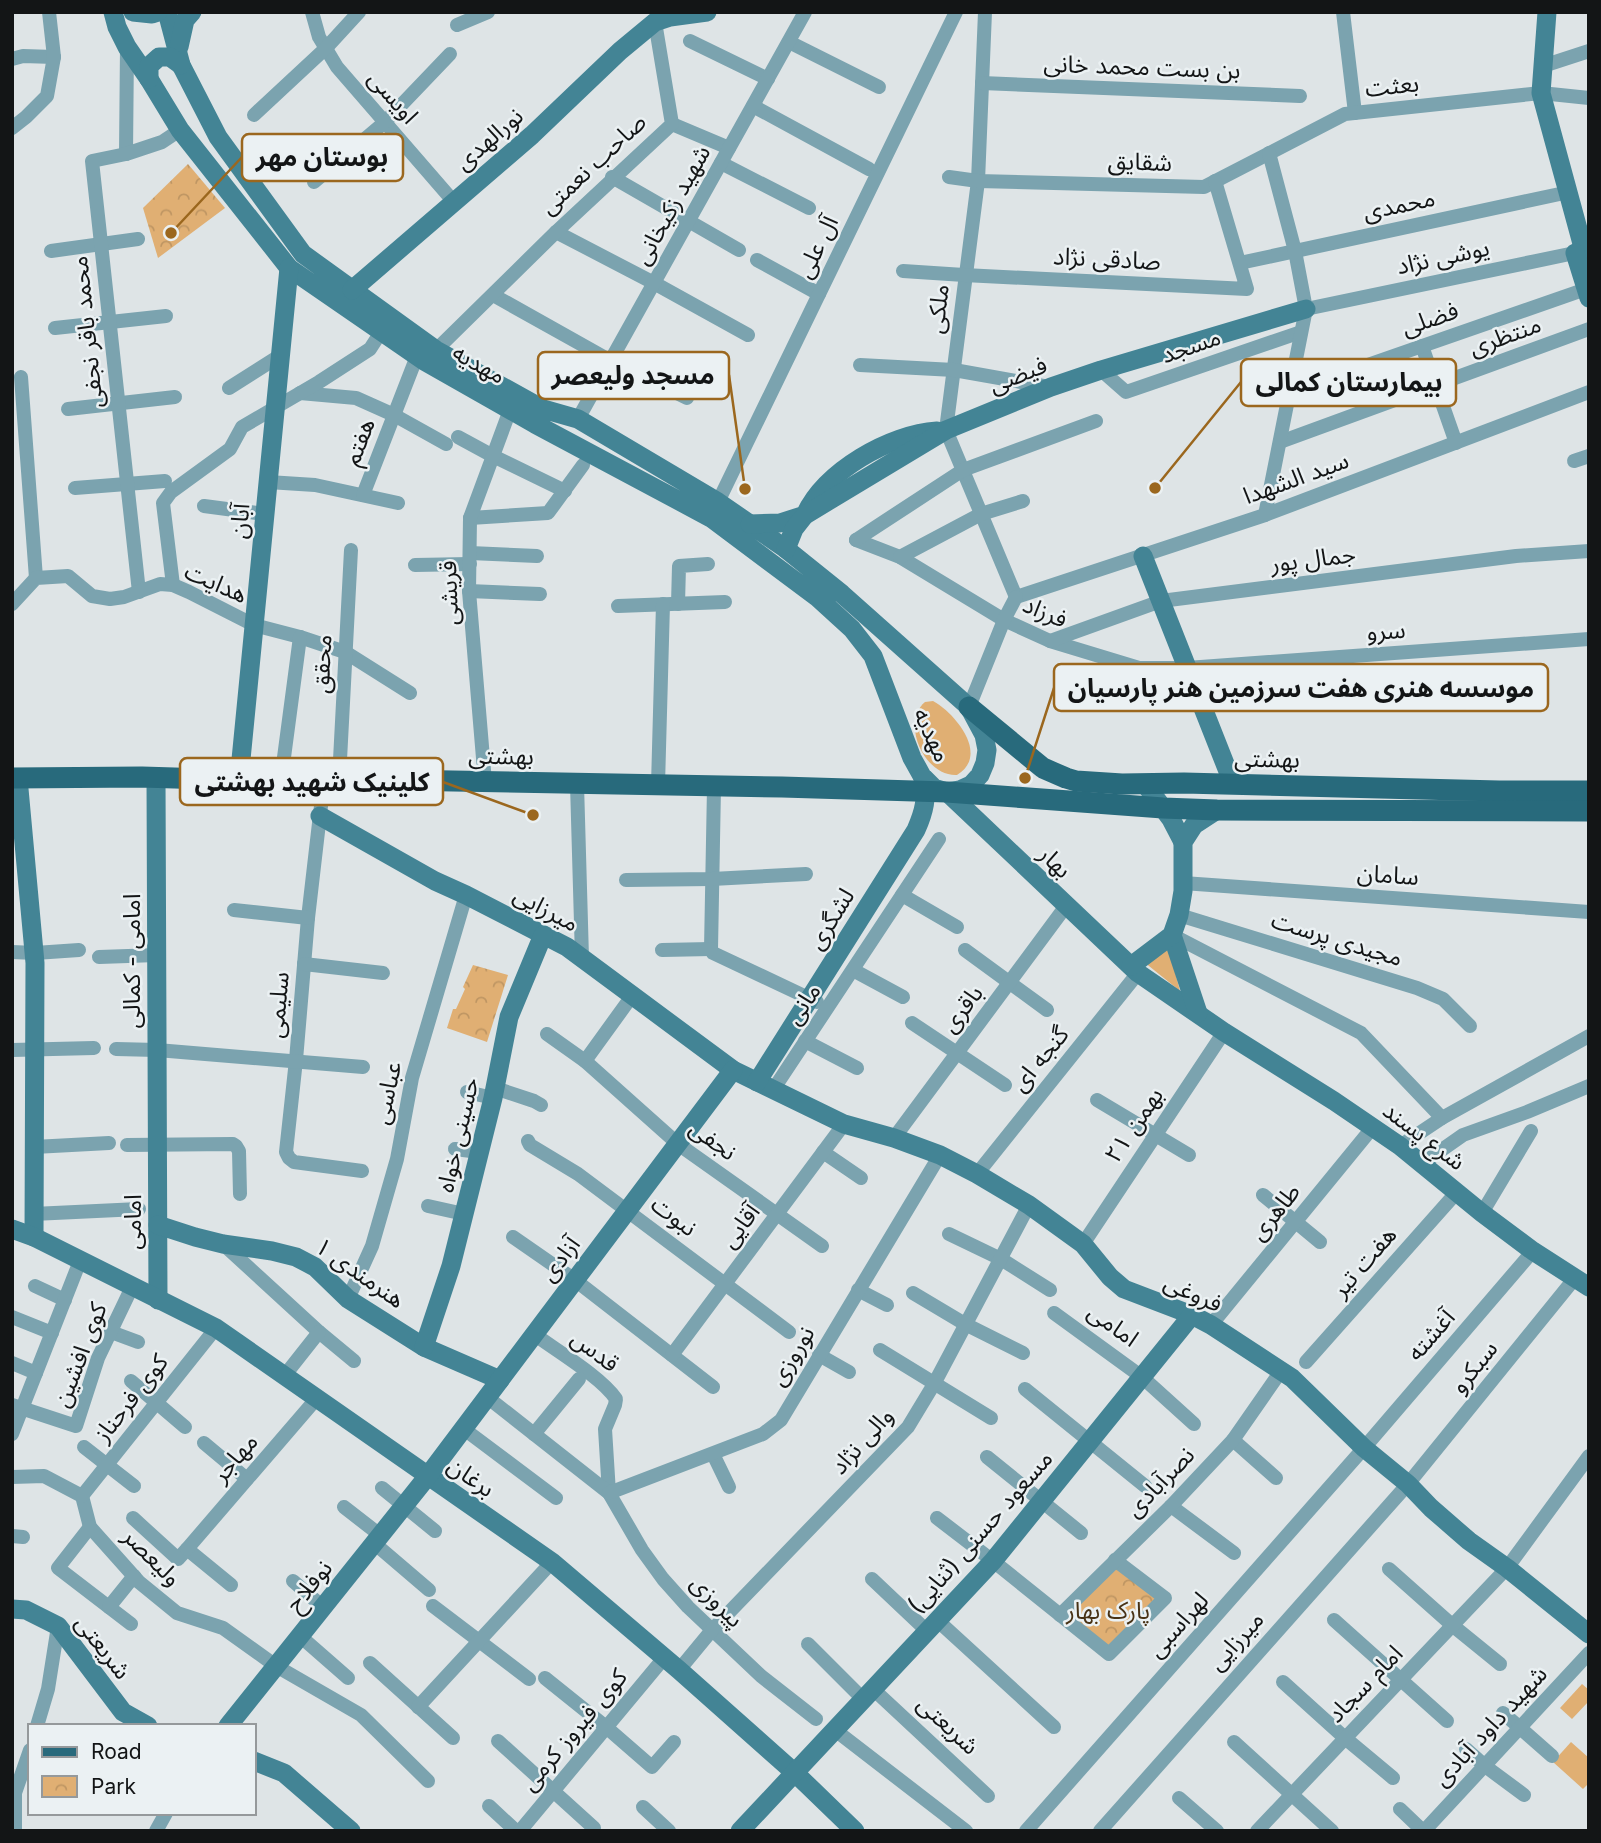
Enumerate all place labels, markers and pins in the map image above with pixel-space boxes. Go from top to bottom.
callout: بوستان مهر [242,134,403,181]
callout: مسجد ولیعصر [538,352,729,399]
callout: بیمارستان کمالی [1241,359,1456,406]
callout: موسسه هنری هفت سرزمین هنر پارسیان [1054,664,1548,711]
callout: کلینیک شهید بهشتی [180,758,443,805]

